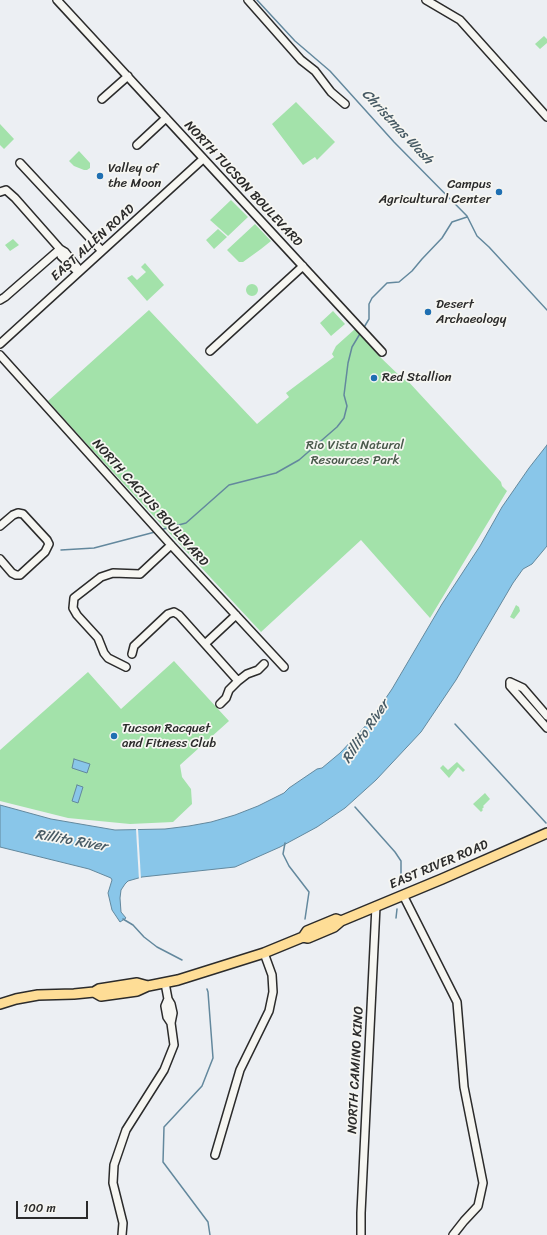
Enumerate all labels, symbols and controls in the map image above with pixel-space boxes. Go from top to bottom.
water label: Christmas Wash [358,86,436,168]
street label: NORTH TUCSON BOULEVARD [181,118,305,250]
place label: Valley of the Moon [108,161,161,192]
marker: Valley of the Moon [95,171,105,181]
place label: Campus Agricultural Center [379,177,491,208]
marker: Campus Agricultural Center [494,187,504,197]
street label: EAST ALLEN ROAD [48,201,138,285]
place label: Desert Archaeology [436,297,506,328]
marker: Desert Archaeology [423,307,433,317]
place label: Red Stallion [382,370,452,386]
marker: Red Stallion [369,373,379,383]
street label: NORTH CACTUS BOULEVARD [89,436,211,570]
park label: Rio Vista Natural Resources Park [306,438,404,469]
water label: Rillito River [339,697,393,767]
place label: Tucson Racquet and Fitness Club [122,721,216,752]
marker: Tucson Racquet and Fitness Club [109,731,119,741]
water label: Rillito River [34,826,108,856]
street label: EAST RIVER ROAD [387,837,491,893]
street label: NORTH CAMINO KINO [345,1006,367,1134]
scale bar [18,1193,90,1219]
text: 100 m [23,1197,56,1219]

